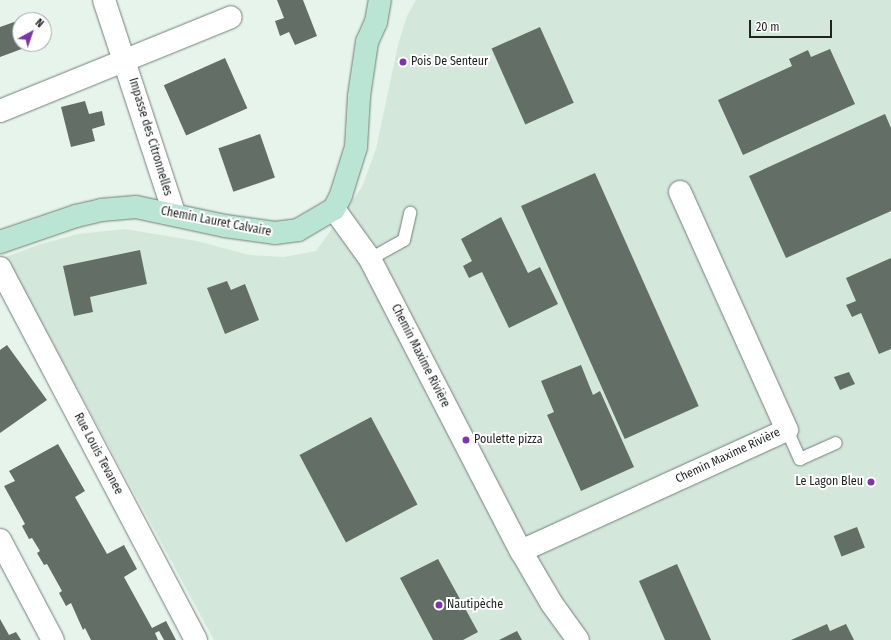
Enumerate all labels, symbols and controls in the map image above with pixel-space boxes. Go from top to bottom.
north arrow [12,12,52,52]
scale bar [751,12,834,38]
text: N [33,16,46,30]
text: 20 m [756,20,780,34]
place label: Pois De Senteur [411,55,488,69]
marker: Pois De Senteur [398,57,408,67]
street label: Impasse des Citronnelles [125,76,175,198]
street label: Chemin Lauret Calvaire [160,204,272,240]
street label: Chemin Maxime Rivière [388,302,452,410]
street label: Rue Louis Tevanee [70,411,126,497]
street label: Chemin Maxime Rivière [673,425,783,487]
place label: Poulette pizza [474,433,543,447]
marker: Poulette pizza [461,435,471,445]
place label: Le Lagon Bleu [795,475,863,489]
marker: Le Lagon Bleu [866,477,876,487]
place label: Nautipèche [447,598,503,612]
marker: Nautipèche [434,600,444,610]

